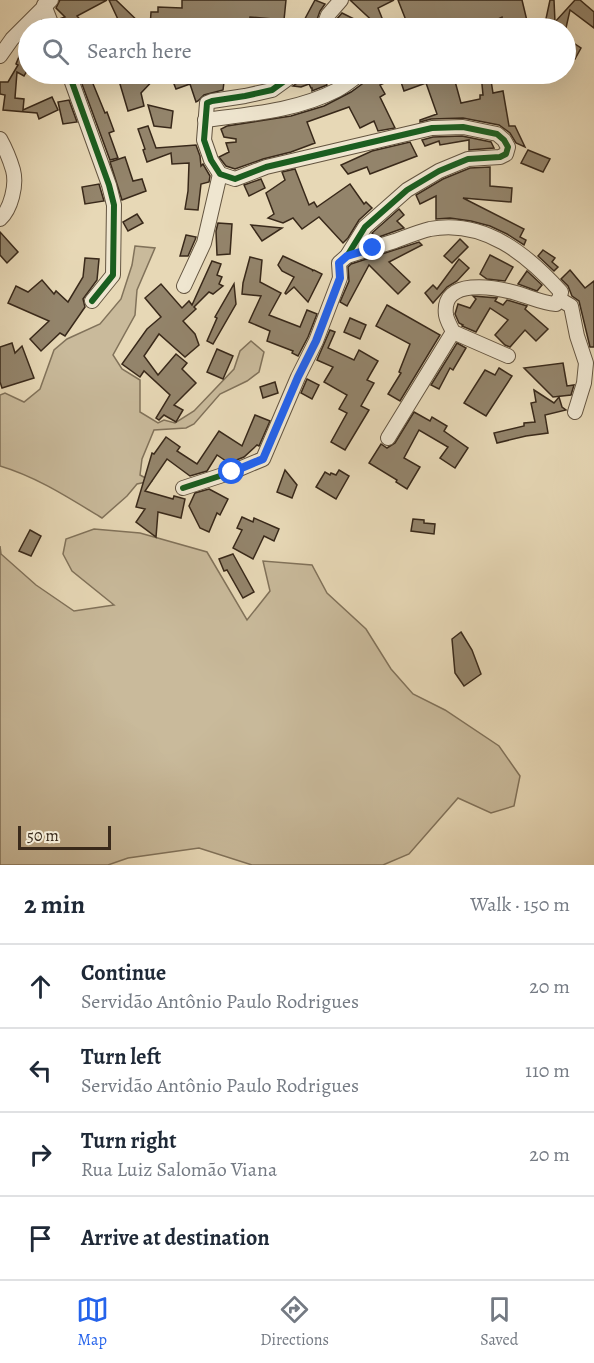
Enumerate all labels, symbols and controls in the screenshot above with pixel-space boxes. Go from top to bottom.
search box [18,18,576,84]
icon: search [39,35,72,68]
text: Search here [87,36,192,66]
route end [359,234,385,260]
route start [218,458,244,484]
scale bar [18,823,111,850]
text: 50 m [27,825,59,847]
text: 2 min [24,887,85,922]
text: Walk · 150 m [470,891,570,918]
text: Continue [81,958,166,988]
icon: ahead [24,970,57,1003]
text: 20 m [529,973,570,1000]
text: Servidão Antônio Paulo Rodrigues [81,988,359,1015]
text: Turn left [81,1042,161,1072]
icon: left [24,1054,57,1087]
text: 110 m [525,1057,570,1084]
text: Servidão Antônio Paulo Rodrigues [81,1072,359,1099]
text: Turn right [81,1126,177,1156]
icon: right [24,1138,57,1171]
text: 20 m [529,1141,570,1168]
text: Rua Luiz Salomão Viana [81,1156,277,1183]
icon: arrive [24,1222,57,1255]
text: Arrive at destination [81,1223,270,1253]
tab: Map [76,1293,109,1351]
tab: Directions [260,1293,329,1351]
tab: Saved [480,1293,518,1351]

